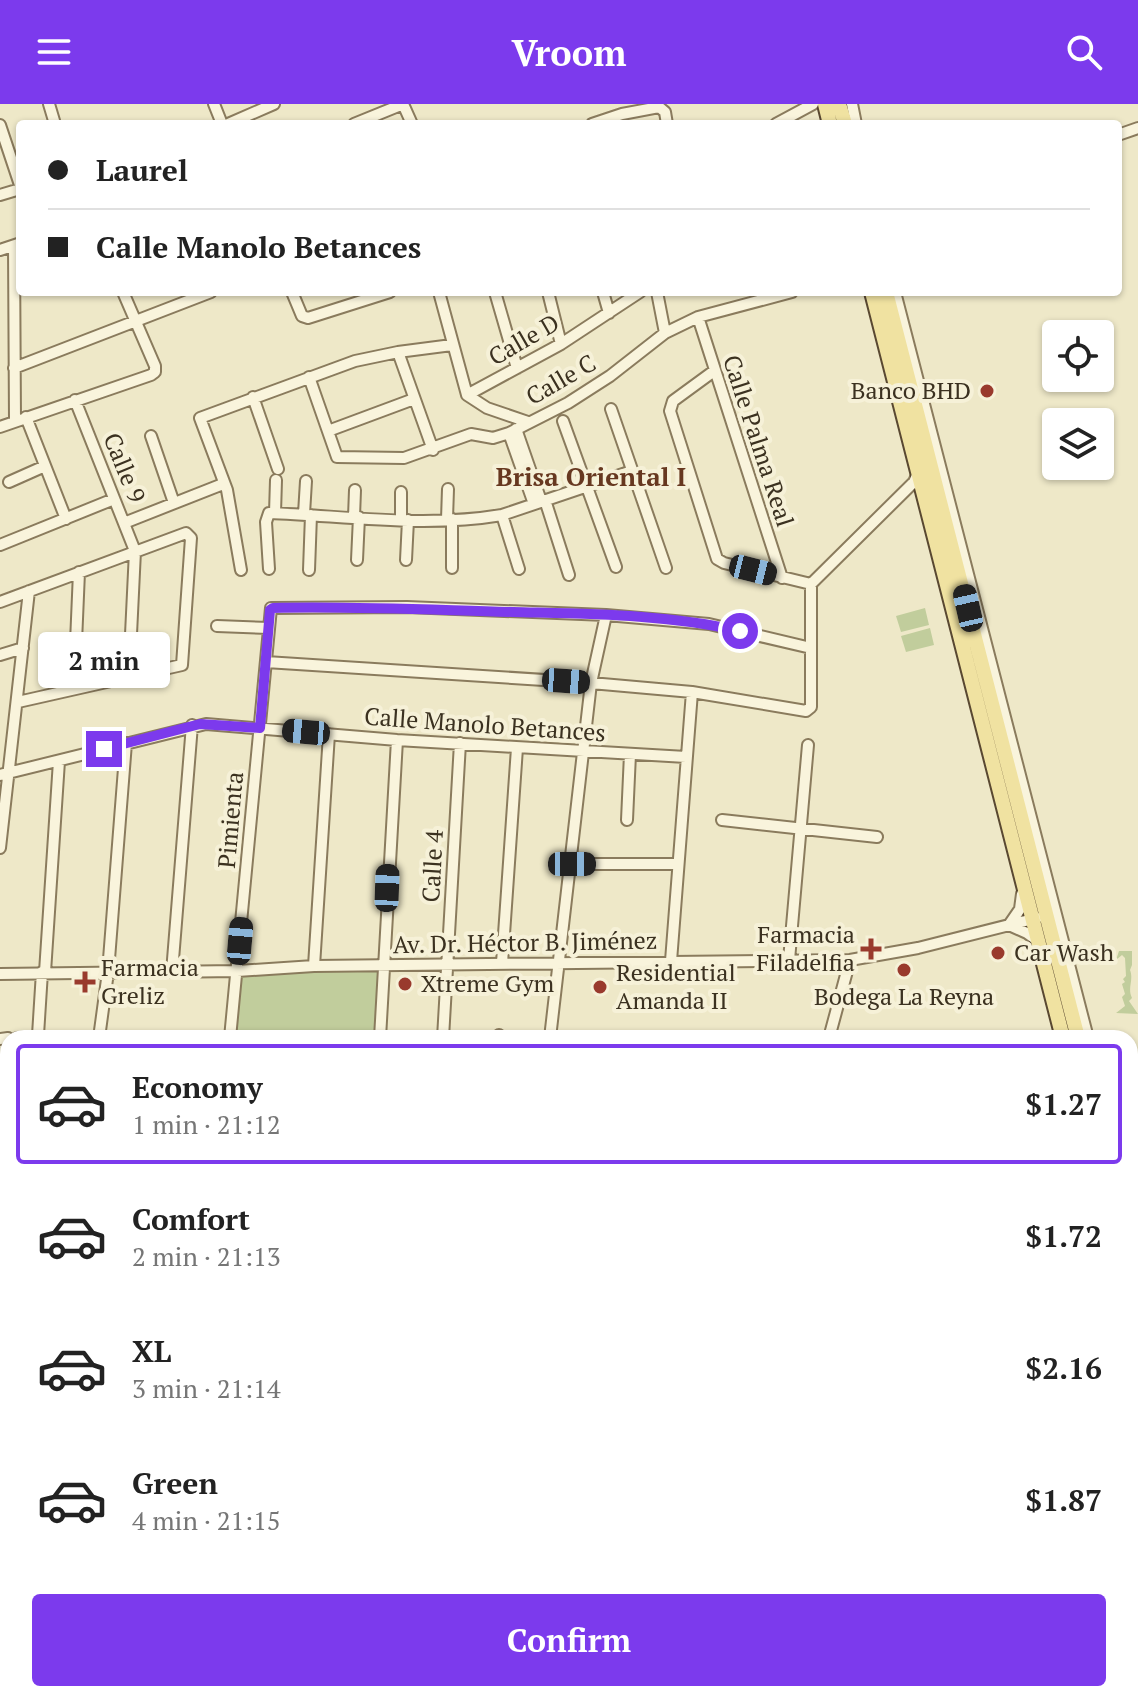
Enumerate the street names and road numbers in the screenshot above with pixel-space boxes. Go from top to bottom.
street label: Calle D [482,306,565,372]
street label: Calle C [520,346,601,412]
street label: Calle Palma Real [716,351,802,531]
street label: Calle 9 [96,428,153,507]
street label: Calle Manolo Betances [363,700,607,748]
street label: Pimienta [210,770,250,870]
street label: Calle 4 [414,829,450,903]
street label: Av. Dr. Héctor B. Jiménez [392,924,657,960]

